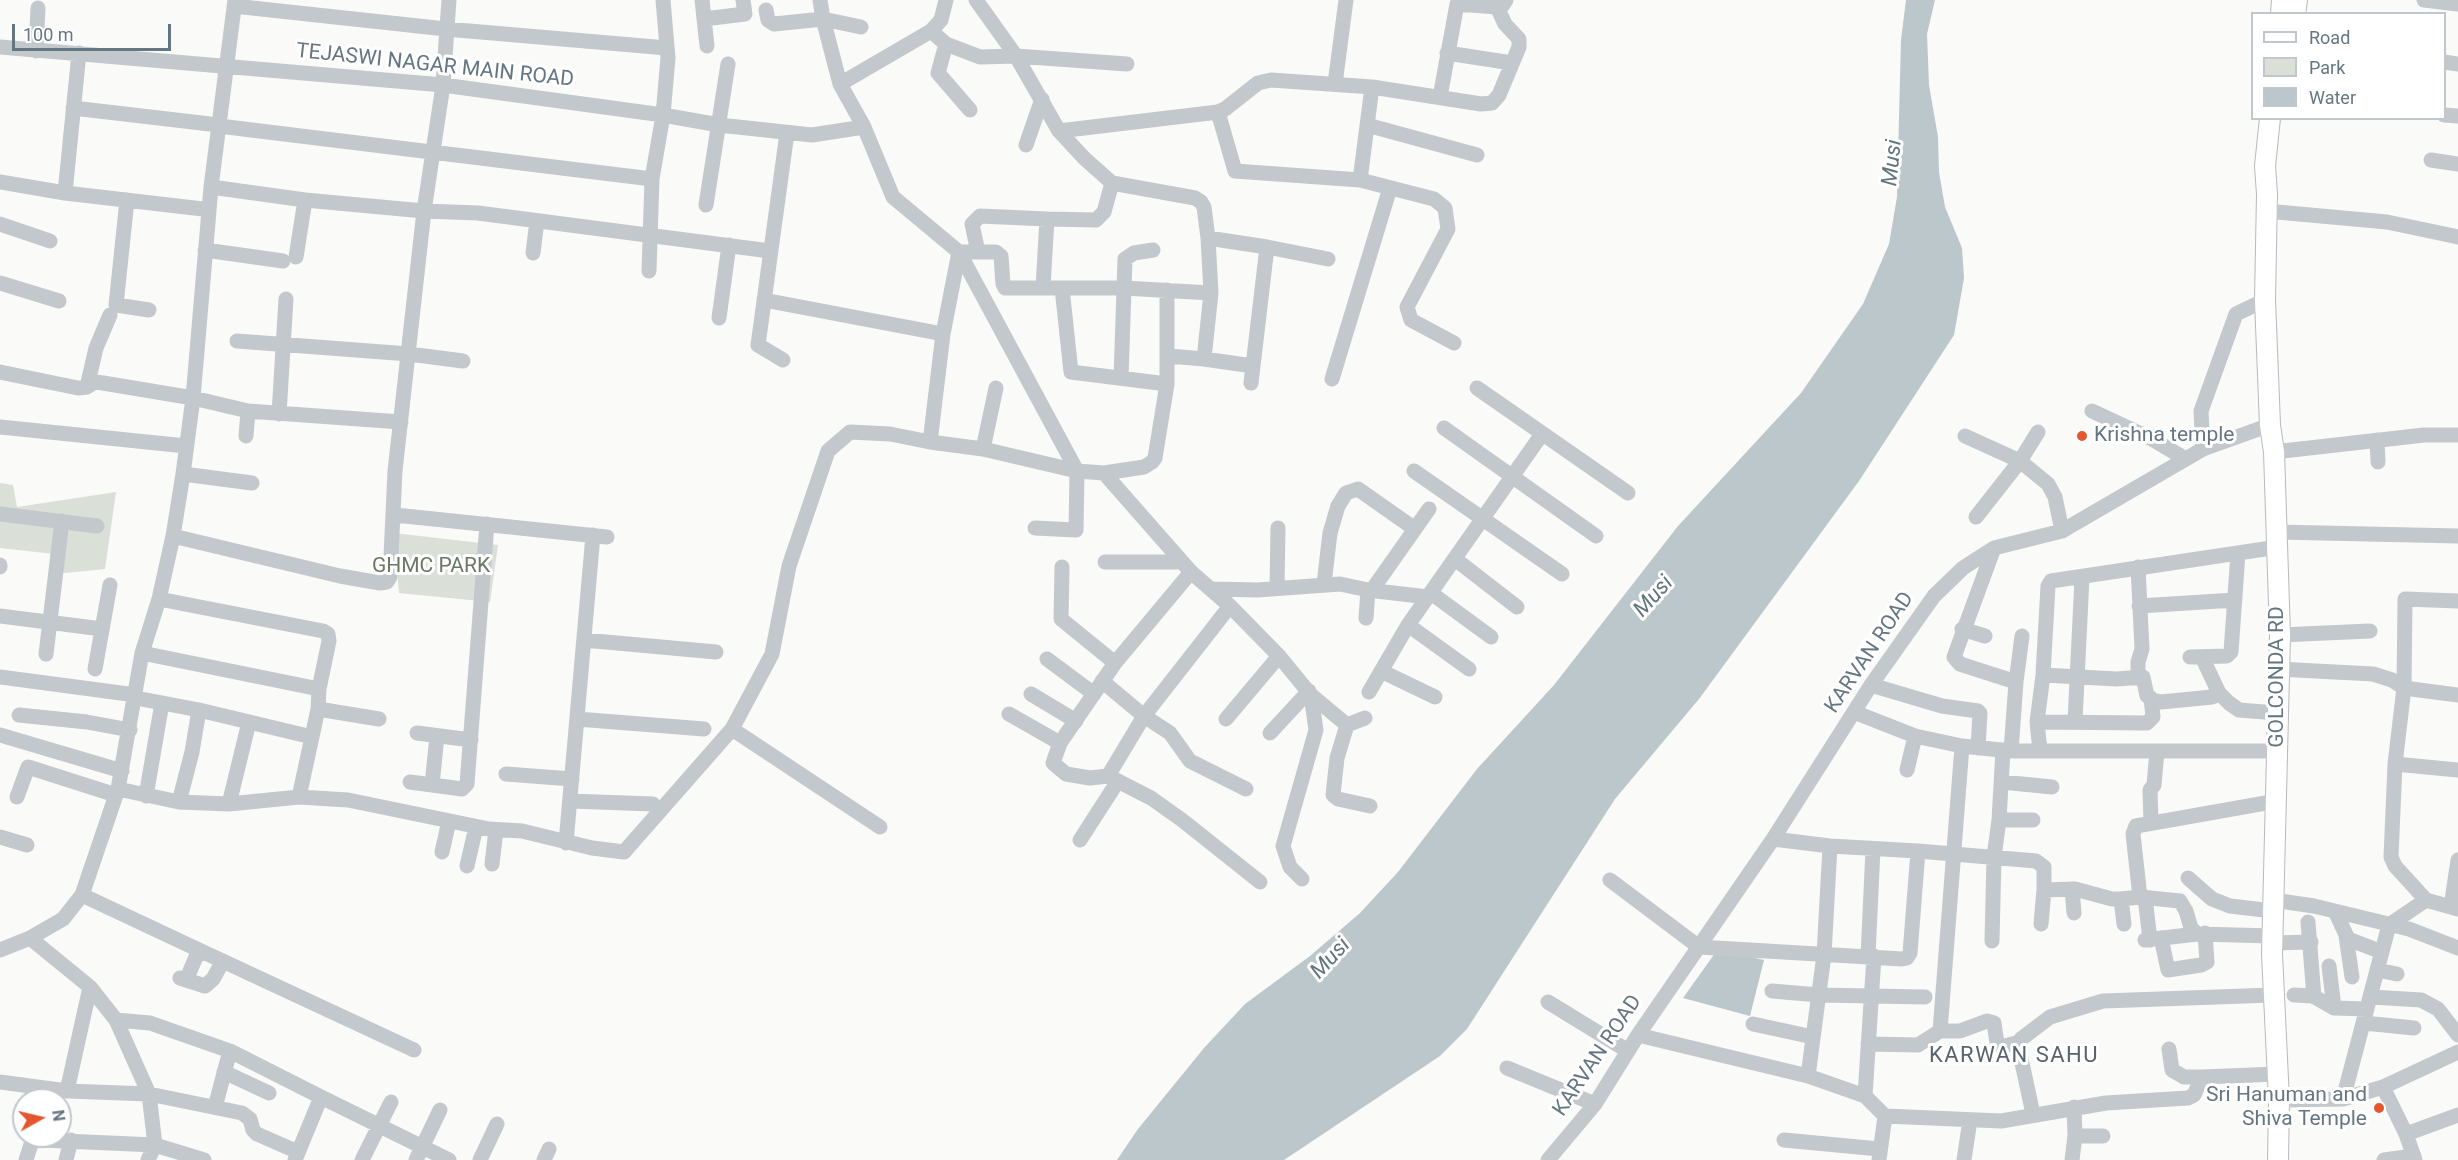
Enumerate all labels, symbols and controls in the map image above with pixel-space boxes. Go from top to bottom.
scale bar [15,12,174,50]
legend [2251,12,2446,120]
text: 100 m [23,24,74,45]
text: Road [2309,27,2350,48]
street label: TEJASWI NAGAR MAIN ROAD [295,39,575,93]
text: Park [2309,57,2345,78]
text: Water [2309,87,2356,108]
water label: Musi [1877,138,1909,188]
place label: Krishna temple [2094,423,2234,449]
marker: Krishna temple [2075,429,2089,443]
park label: GHMC PARK [372,554,490,580]
water label: Musi [1629,571,1679,623]
street label: KARVAN ROAD [1820,588,1920,718]
street label: GOLCONDA RD [2265,606,2291,748]
water label: Musi [1305,933,1357,985]
street label: KARVAN ROAD [1548,991,1648,1121]
district label: KARWAN SAHU [1929,1043,2099,1069]
place label: Sri Hanuman and Shiva Temple [2206,1083,2367,1133]
north arrow [12,1088,72,1148]
marker: Sri Hanuman and Shiva Temple [2372,1101,2386,1115]
text: N [48,1109,69,1123]

